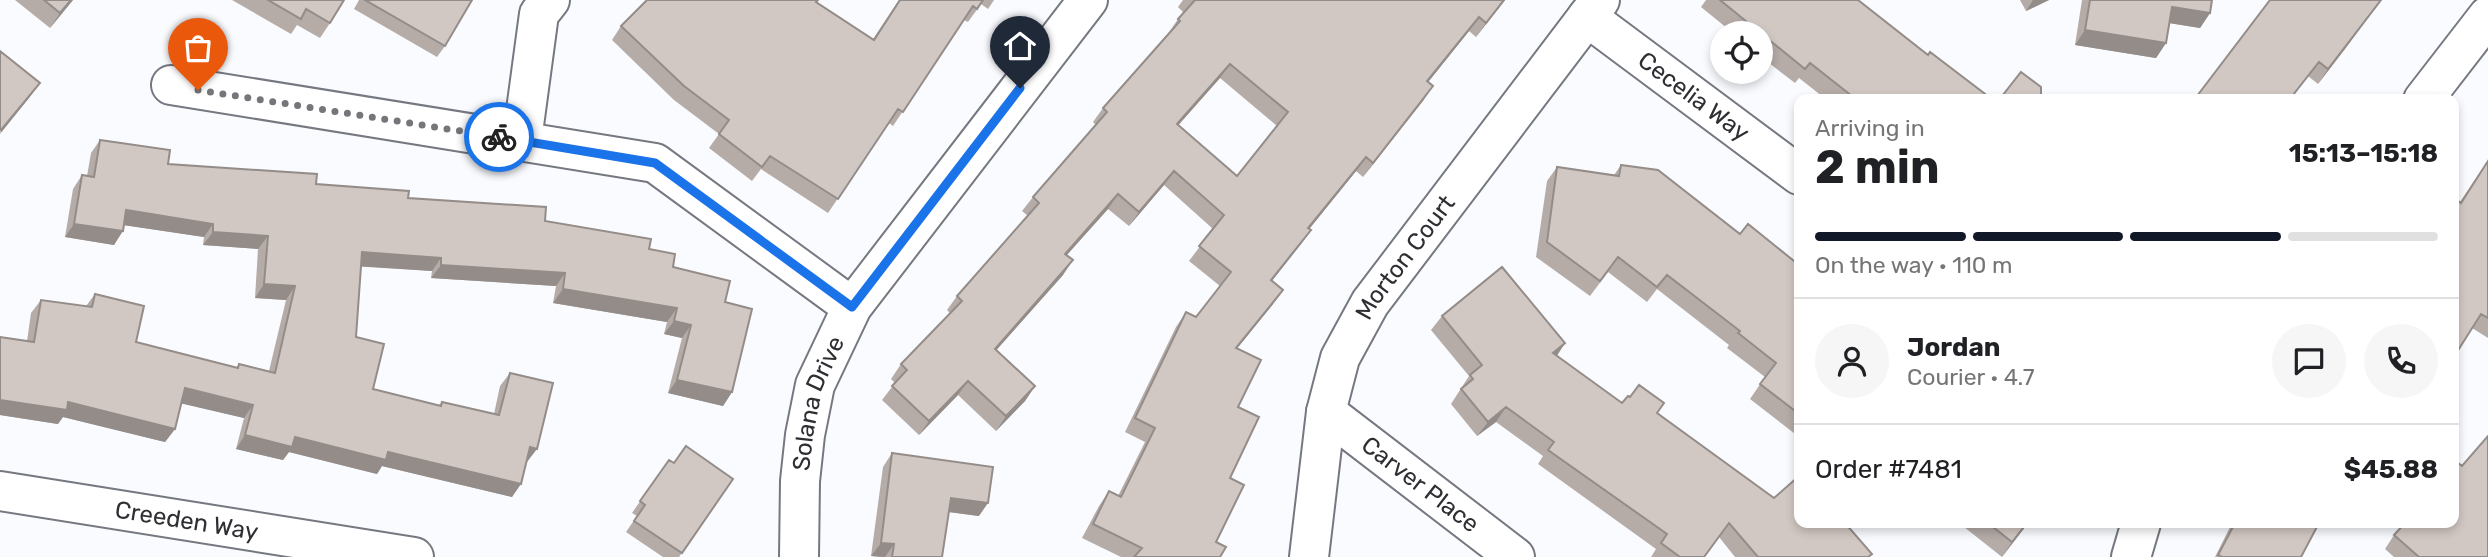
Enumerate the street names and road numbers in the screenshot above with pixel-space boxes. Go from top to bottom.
street label: Cecelia Way [1633,46,1755,147]
street label: Morton Court [1350,190,1461,324]
street label: Solana Drive [787,332,850,472]
street label: Carver Place [1356,431,1485,538]
street label: Creeden Way [113,496,260,546]

